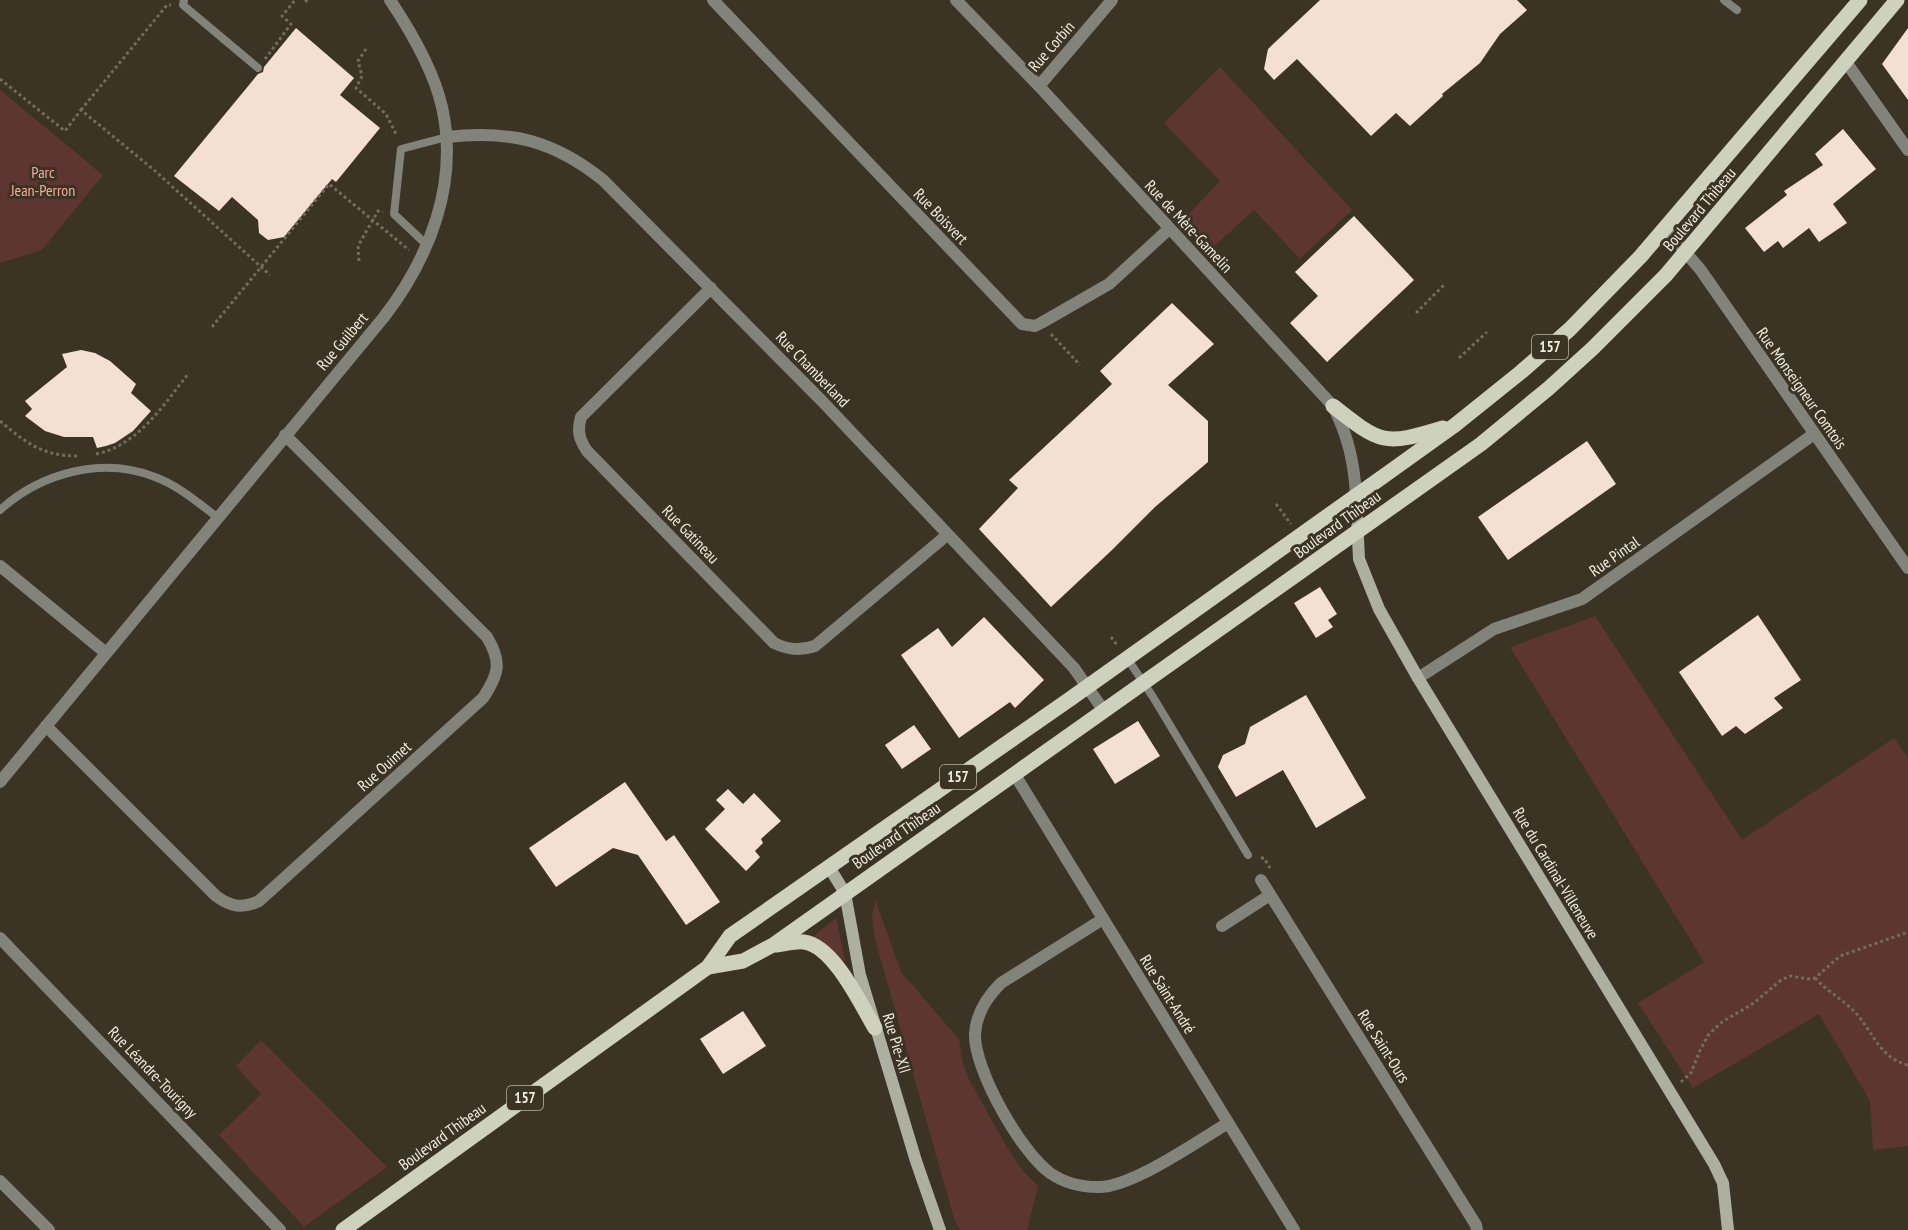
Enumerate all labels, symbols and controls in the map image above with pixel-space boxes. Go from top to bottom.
street label: Rue Corbin [1024,17,1078,75]
park label: Parc Jean-Perron [10,162,75,200]
street label: Boulevard Thibeau [1658,163,1740,255]
street label: Rue de Mère-Gamelin [1141,175,1237,277]
street label: Rue Boisvert [910,184,973,249]
street label: Rue Guilbert [312,308,372,374]
street label: Rue Monseigneur Comtois [1753,323,1851,453]
street label: Rue Chamberland [772,327,854,411]
road number: 157 [1532,335,1568,359]
street label: Boulevard Thibeau [1289,486,1385,562]
street label: Rue Gatineau [658,501,724,568]
street label: Rue Pintal [1585,531,1643,581]
street label: Rue Ouimet [353,736,415,795]
road number: 157 [940,765,976,789]
street label: Boulevard Thibeau [848,797,944,873]
street label: Rue du Cardinal-Villeneuve [1509,803,1603,943]
street label: Rue Saint-André [1136,951,1200,1037]
street label: Rue Saint-Ours [1354,1006,1414,1086]
street label: Rue Pie-XII [878,1011,916,1075]
street label: Rue Léandre-Tourigny [104,1022,202,1122]
road number: 157 [507,1086,543,1110]
street label: Boulevard Thibeau [394,1098,490,1174]

